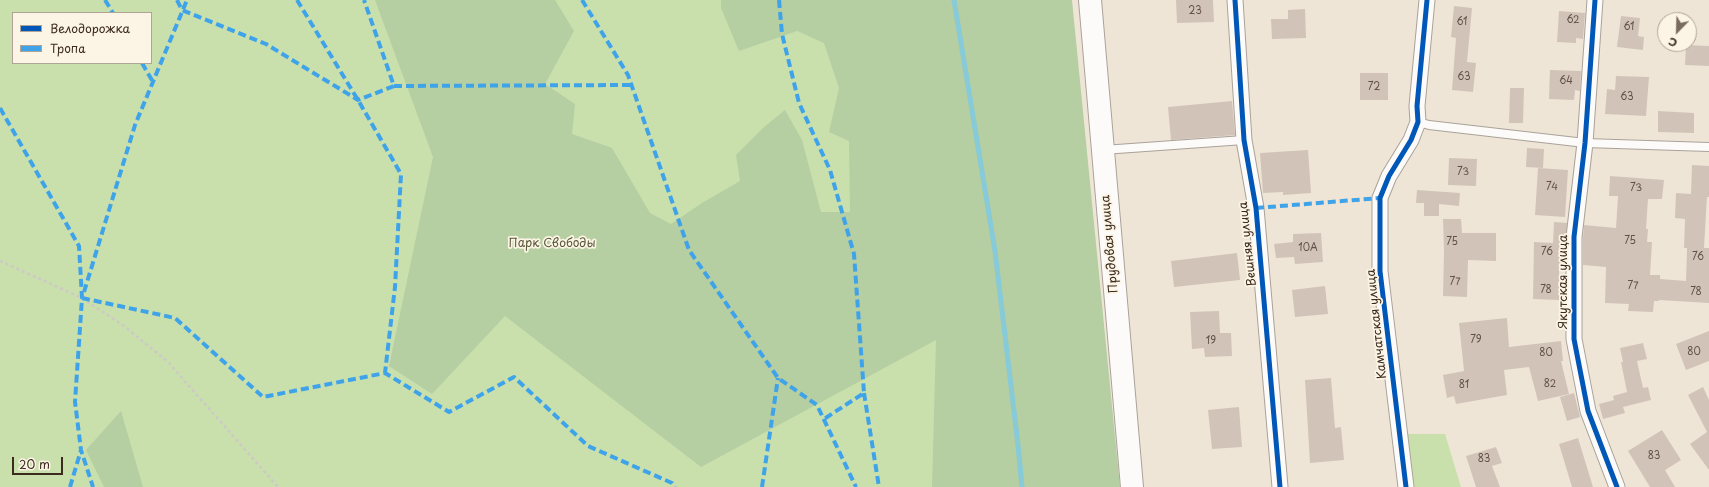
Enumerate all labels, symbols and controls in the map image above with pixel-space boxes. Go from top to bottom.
house number: 23 [1188,5,1202,17]
legend [12,12,152,64]
north arrow [1657,12,1697,52]
house number: 62 [1566,14,1580,26]
house number: 61 [1456,16,1468,28]
text: Велодорожка [50,19,130,37]
house number: 61 [1623,21,1635,33]
text: С [1665,33,1680,52]
text: Тропа [50,39,86,57]
house number: 63 [1457,71,1471,83]
house number: 64 [1559,75,1573,87]
house number: 72 [1368,81,1380,93]
house number: 63 [1620,91,1634,103]
house number: 73 [1457,166,1469,178]
house number: 74 [1546,181,1558,193]
house number: 73 [1630,182,1642,194]
street label: Прудовая улица [1099,194,1121,294]
street label: Вешняя улица [1236,201,1260,287]
street label: Якутская улица [1557,235,1571,329]
house number: 75 [1624,235,1636,247]
house number: 75 [1446,236,1458,248]
park label: Парк Свободы [508,237,596,251]
house number: 10А [1298,242,1318,254]
house number: 76 [1541,246,1553,258]
house number: 76 [1692,251,1704,263]
street label: Камчатская улица [1364,268,1390,380]
house number: 77 [1449,276,1461,288]
house number: 77 [1627,280,1639,292]
house number: 78 [1540,284,1552,296]
house number: 78 [1690,286,1702,298]
house number: 79 [1470,334,1482,346]
house number: 19 [1206,335,1216,347]
house number: 80 [1687,346,1701,358]
house number: 80 [1539,347,1553,359]
house number: 82 [1544,378,1556,390]
house number: 81 [1459,379,1469,391]
scale bar [14,449,65,475]
house number: 83 [1648,450,1660,462]
house number: 83 [1478,453,1490,465]
text: 20 m [19,455,50,473]

